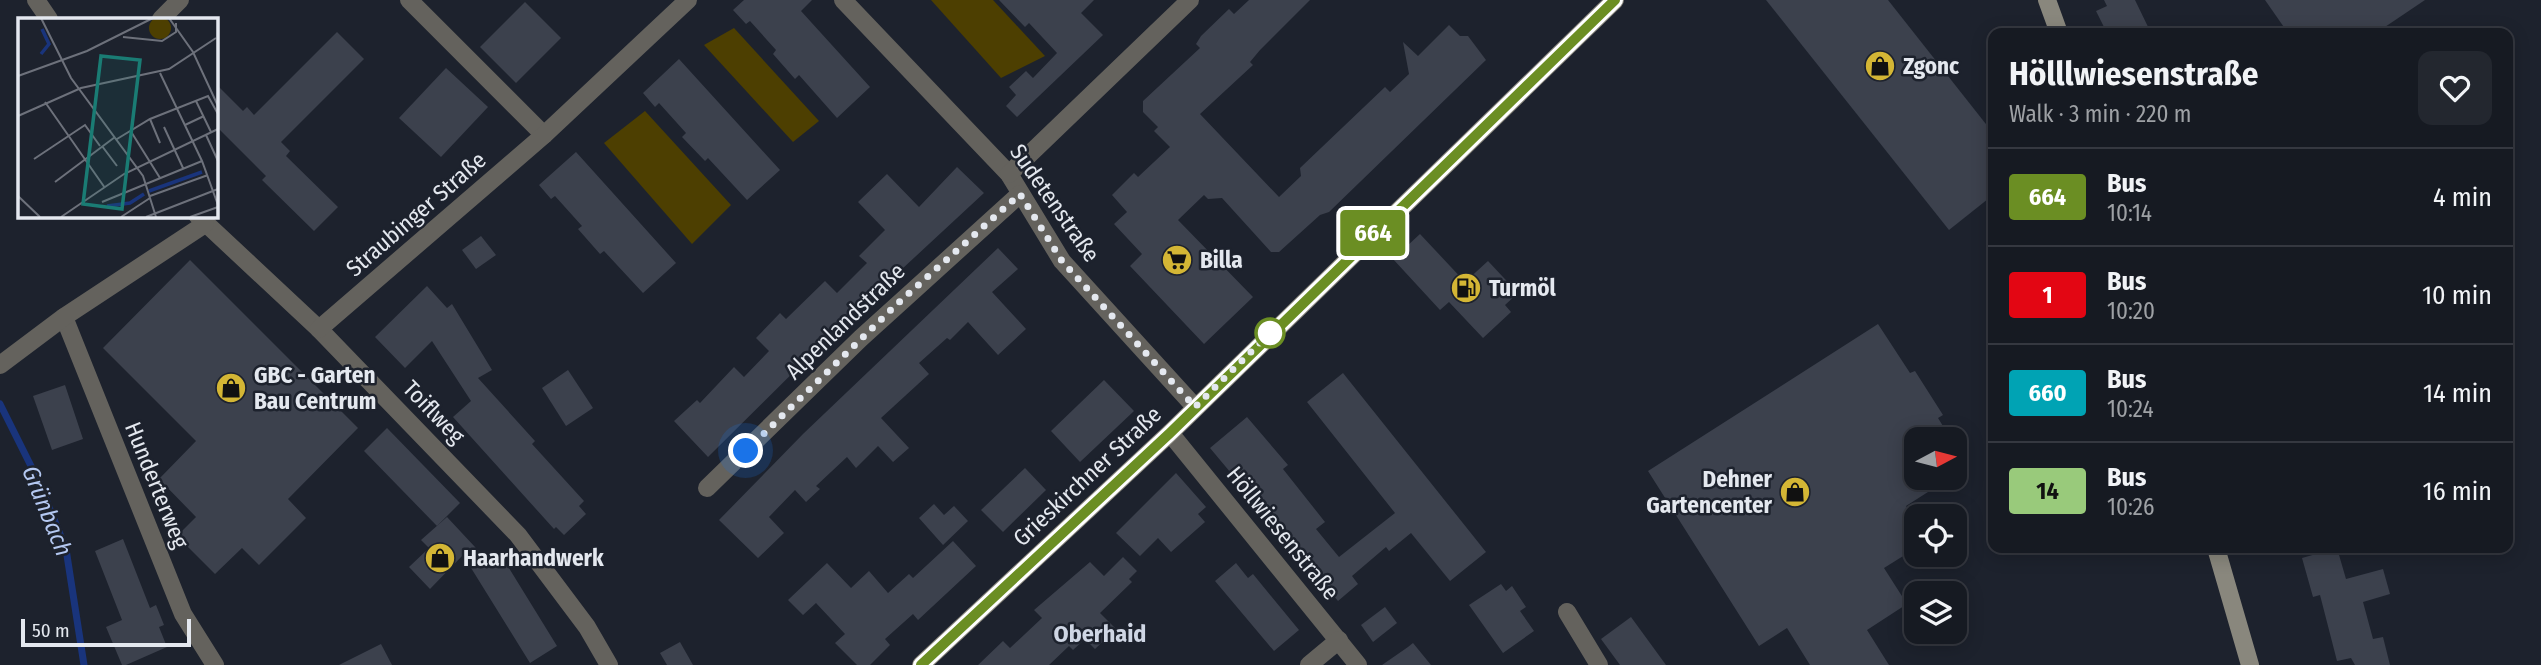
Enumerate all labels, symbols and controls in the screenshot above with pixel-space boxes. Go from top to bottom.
inset map [18,18,217,217]
shop icon: Zgonc [1863,49,1897,83]
button: heart [2418,51,2492,125]
place label: Zgonc [1903,52,1959,80]
text: Hölllwiesenstraße [2009,54,2258,94]
text: Walk · 3 min · 220 m [2009,100,2191,128]
street label: Sudetenstraße [1004,139,1106,267]
street label: Straubinger Straße [340,146,492,282]
text: Bus [2107,168,2146,199]
text: 4 min [2433,182,2492,213]
text: 664 [2029,183,2066,211]
text: 10:14 [2107,199,2152,227]
line badge: 664 [1333,210,1413,256]
text: 664 [1354,219,1392,247]
supermarket icon: Billa [1160,243,1194,277]
place label: Billa [1200,246,1243,274]
street label: Alpenlandstraße [779,257,911,385]
text: Bus [2107,266,2146,297]
fuel station icon: Turmöl [1449,271,1483,305]
place label: Turmöl [1489,274,1557,302]
text: 10 min [2422,280,2492,311]
text: 1 [2042,281,2053,309]
text: 10:20 [2107,297,2155,325]
unlabelled marker [1255,318,1285,348]
place label: GBC - Garten Bau Centrum [254,361,376,415]
text: Bus [2107,364,2146,395]
shop icon: GBC - Garten Bau Centrum [214,371,248,405]
street label: Toiflweg [397,375,471,450]
text: 14 min [2423,378,2492,409]
text: 660 [2028,379,2067,407]
text: 10:24 [2107,395,2154,423]
street label: Grieskirchner Straße [1007,400,1167,552]
street label: Hunderterweg [119,418,195,552]
north arrow [1904,427,1967,490]
map controls [1904,427,1967,644]
your location [728,433,763,468]
street label: Höllwiesenstraße [1221,461,1345,605]
water label: Grünbach [16,462,78,560]
text: Bus [2107,462,2146,493]
place label: Dehner Gartencenter [1646,465,1773,519]
shop icon: Dehner Gartencenter [1778,475,1812,509]
text: 16 min [2423,476,2492,507]
text: 14 [2036,477,2059,505]
text: 10:26 [2107,493,2154,521]
button: locate [1904,504,1967,567]
shop icon: Haarhandwerk [423,541,457,575]
place label: Haarhandwerk [463,544,604,572]
button: layers [1904,581,1967,644]
scale bar [21,616,191,648]
text: 50 m [32,619,70,642]
district label: Oberhaid [1054,620,1146,648]

